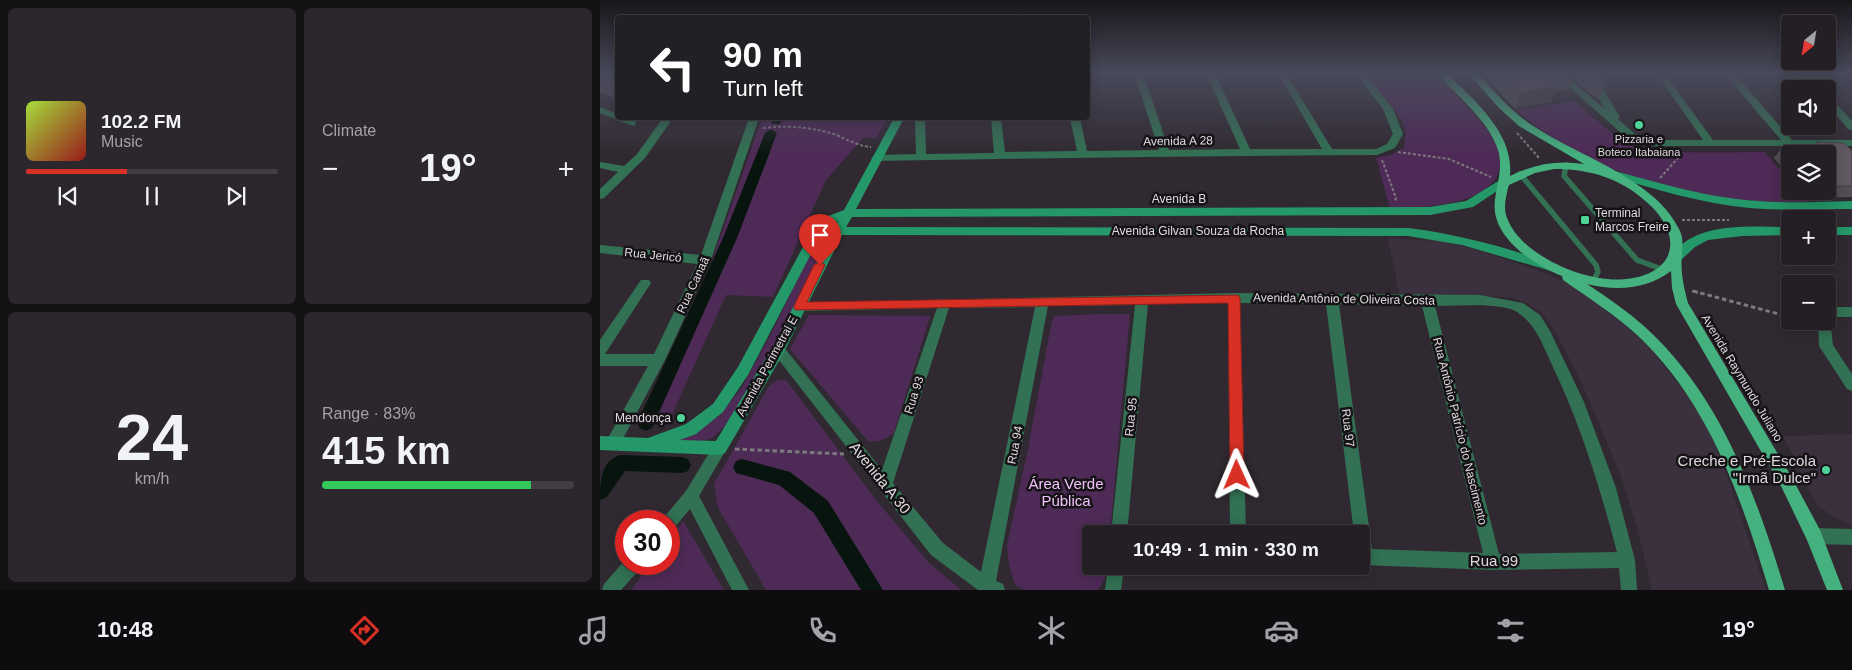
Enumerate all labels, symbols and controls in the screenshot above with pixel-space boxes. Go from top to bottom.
north arrow [1781,15,1836,70]
map controls [1781,15,1836,330]
icon: left [640,35,705,100]
text: 90 m [723,35,803,74]
text: Turn left [723,76,803,101]
button: sound [1781,80,1836,135]
text: 102.2 FM [101,111,181,132]
marker: Pizzaria e Boteco Itabaiana [1633,119,1645,131]
text: Climate [322,122,376,139]
text: Music [101,133,143,150]
street label: Avenida A 28 [1143,133,1213,149]
place label: Pizzaria e Boteco Itabaiana [1598,133,1681,158]
button: layers [1781,145,1836,200]
text: 19° [419,147,477,189]
text: − [322,153,338,184]
text: + [558,153,574,184]
icon: previous [54,182,82,210]
icon: pause [138,182,166,210]
icon: next [222,182,250,210]
street label: Avenida B [1152,192,1206,206]
place label: Terminal Marcos Freire [1595,206,1669,234]
button: + [1781,210,1836,265]
pin [799,214,841,265]
marker: Terminal Marcos Freire [1579,214,1591,226]
icon: arrive [806,221,834,249]
street label: Avenida Gilvan Souza da Rocha [1112,224,1285,238]
street label: Rua Jericó [624,245,683,265]
street label: Rua Canaã [674,254,712,315]
button: − [1781,275,1836,330]
street label: Avenida Antônio de Oliveira Costa [1253,290,1435,308]
street label: Avenida Raymundo Juliano [1698,312,1786,444]
street label: Avenida Perimetral E [734,313,800,419]
street label: Rua Antônio Patrício do Nascimento [1430,336,1490,527]
street label: Rua 93 [901,374,927,416]
street label: Rua 95 [1122,397,1140,437]
text: 24 [116,401,188,474]
text: Range · 83% [322,405,415,422]
street label: Rua 97 [1339,408,1357,448]
place label: Mendonça [615,411,671,425]
marker: Mendonça [675,412,687,424]
street label: Rua 94 [1004,424,1026,465]
text: 415 km [322,430,451,472]
street label: Avenida A 30 [846,438,914,517]
position arrow [1210,448,1262,500]
place label: Creche e Pré-Escola "Irmã Dulce" [1678,452,1817,486]
marker: Creche e Pré-Escola "Irmã Dulce" [1820,464,1832,476]
text: km/h [135,470,169,487]
park label: Área Verde Pública [1028,475,1104,509]
speed limit sign: 30 [615,510,680,575]
text: 10:49 · 1 min · 330 m [1133,539,1319,560]
street label: Rua 99 [1470,552,1518,569]
icon: directions [347,613,382,648]
icon: music [576,613,611,648]
icon: phone [805,613,840,648]
icon: climate [1034,613,1069,648]
icon: car [1264,613,1299,648]
icon: filters [1493,613,1528,648]
text: 10:48 [97,617,153,642]
text: 19° [1722,617,1755,642]

